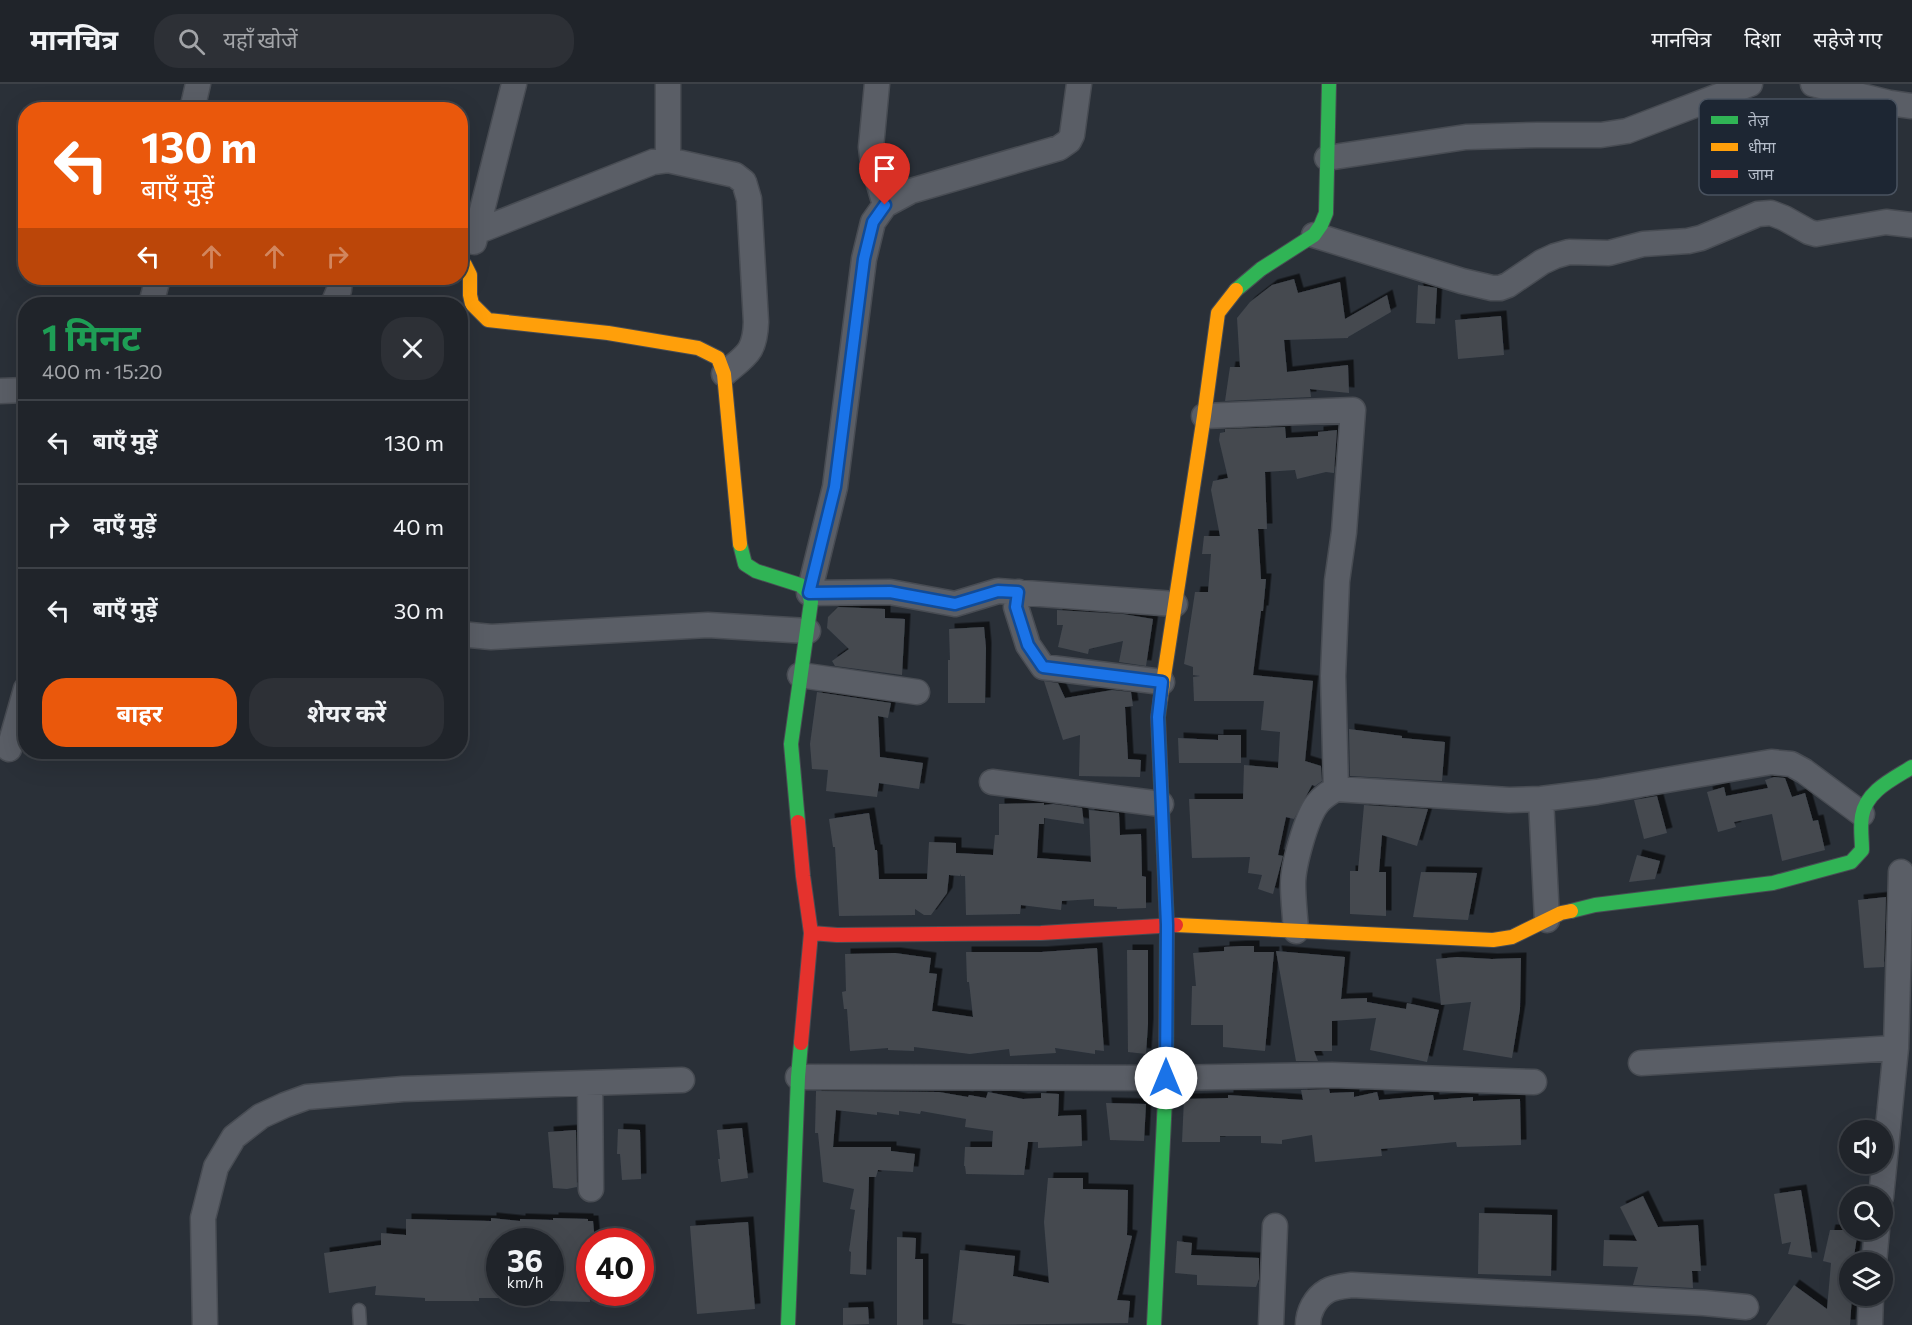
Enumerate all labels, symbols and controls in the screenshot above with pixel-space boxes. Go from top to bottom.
search box [154,14,574,68]
text: मानचित्र [30,22,118,56]
icon: search [175,25,208,58]
text: यहाँ खोजें [223,26,298,53]
text: मानचित्र [1651,26,1711,51]
text: दिशा [1744,26,1781,51]
text: सहेजे गए [1814,26,1882,51]
legend [1699,99,1897,195]
text: तेज़ [1748,110,1770,129]
text: 130 m [141,120,257,172]
icon: left [42,126,120,204]
text: धीमा [1748,137,1777,156]
pin [859,143,910,205]
icon: arrive [868,152,901,185]
text: जाम [1748,164,1774,183]
text: बाएँ मुड़ें [141,172,214,205]
icon: left [132,240,165,273]
icon: ahead [195,240,228,273]
icon: ahead [258,240,291,273]
icon: right [321,240,354,273]
text: 1 मिनट [42,314,141,358]
button: close [381,317,444,380]
text: 400 m · 15:20 [42,359,163,383]
icon: left [42,426,75,459]
text: बाएँ मुड़ें [93,427,158,454]
text: 130 m [384,429,444,456]
icon: right [42,510,75,543]
text: दाएँ मुड़ें [93,511,156,538]
text: 40 m [393,513,444,540]
icon: left [42,594,75,627]
text: बाएँ मुड़ें [93,595,158,622]
text: 30 m [394,597,444,624]
button: बाहर [42,678,237,747]
button: शेयर करें [249,678,444,747]
position arrow [1134,1046,1198,1110]
map controls [1839,1120,1893,1306]
button: sound [1839,1120,1893,1174]
button: search [1839,1186,1893,1240]
speed limit sign: 40 [576,1228,654,1306]
text: 36 [507,1241,543,1278]
button: layers [1839,1252,1893,1306]
text: km/h [507,1273,543,1291]

